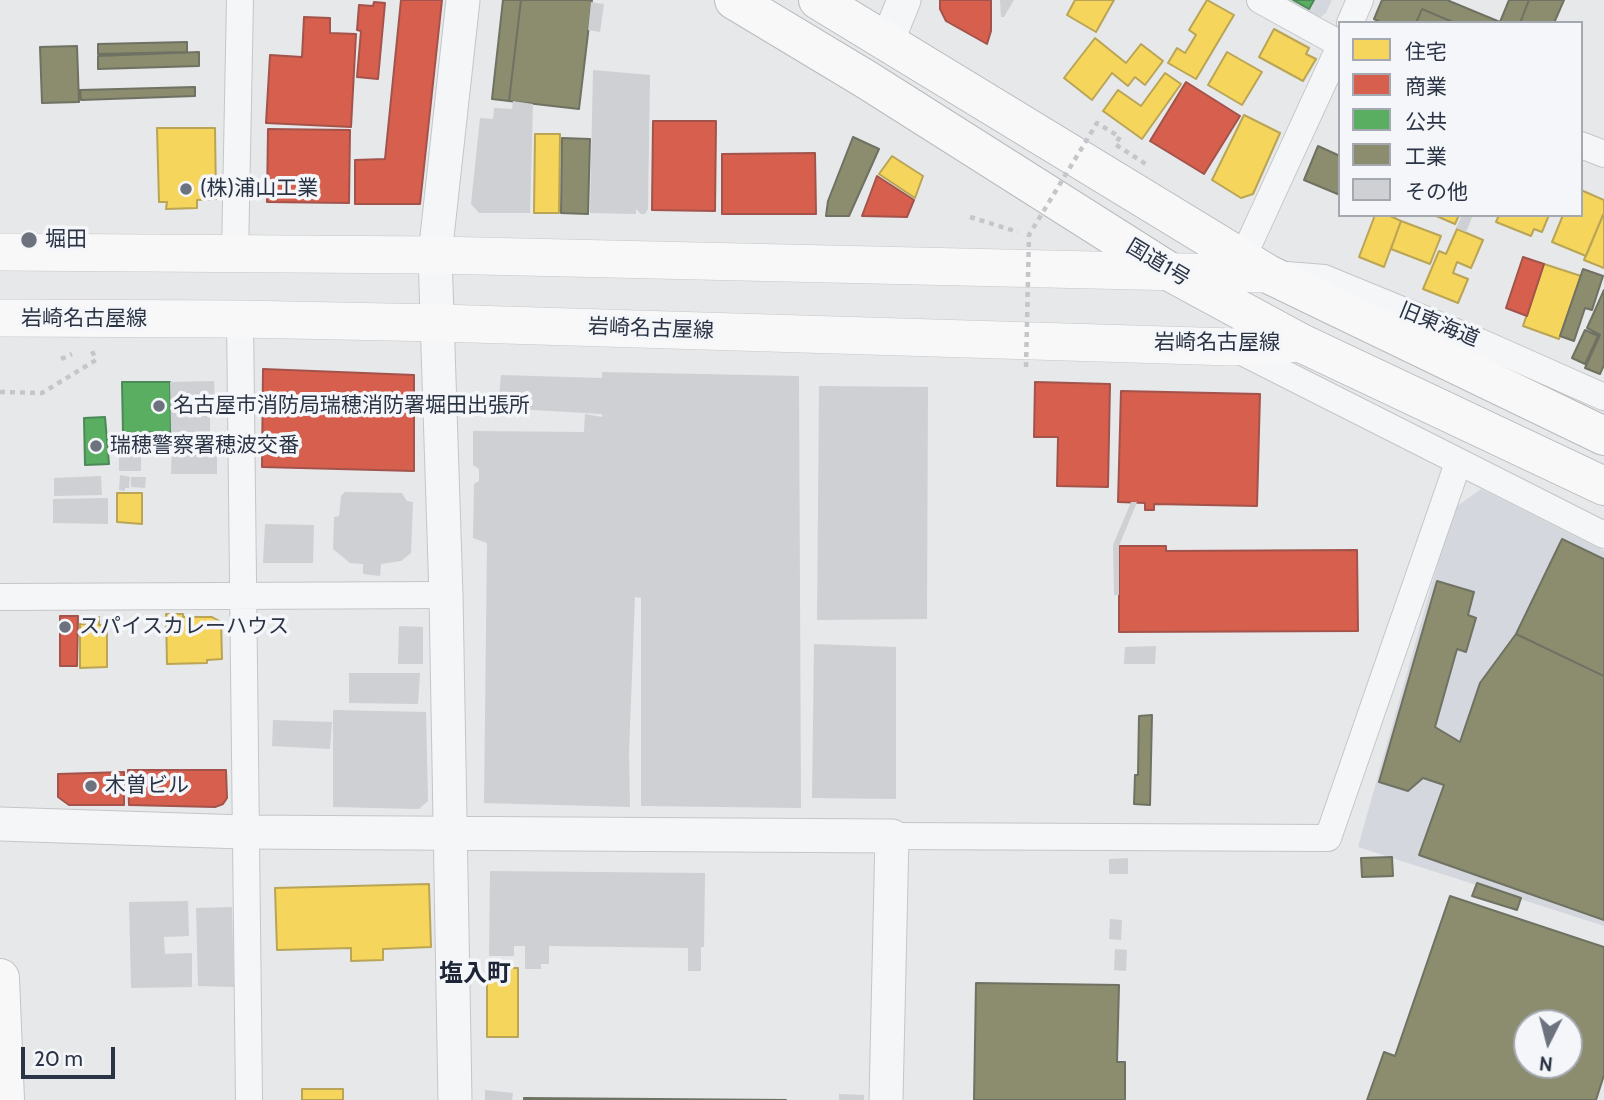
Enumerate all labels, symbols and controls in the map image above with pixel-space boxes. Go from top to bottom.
legend [1338,21,1583,217]
text: 住宅 [1405,39,1447,64]
text: 商業 [1405,74,1447,99]
text: 公共 [1405,109,1447,134]
text: 工業 [1405,144,1447,169]
place label: (株)浦山工業 [200,176,318,202]
text: その他 [1405,179,1468,204]
marker: (株)浦山工業 [178,181,194,197]
place label: 堀田 [45,227,87,253]
marker: 堀田 [19,230,39,250]
street label: 国道1号 [1122,234,1194,292]
street label: 旧東海道 [1395,298,1483,352]
street label: 岩崎名古屋線 [21,306,147,332]
street label: 岩崎名古屋線 [588,314,714,344]
street label: 岩崎名古屋線 [1154,330,1280,356]
place label: 名古屋市消防局瑞穂消防署堀田出張所 [173,393,530,419]
marker: 名古屋市消防局瑞穂消防署堀田出張所 [151,398,167,414]
place label: 瑞穂警察署穂波交番 [110,433,299,459]
marker: 瑞穂警察署穂波交番 [88,438,104,454]
place label: スパイスカレーハウス [79,614,289,640]
marker: スパイスカレーハウス [57,619,73,635]
place label: 木曽ビル [105,773,189,799]
marker: 木曽ビル [83,778,99,794]
district label: 塩入町 [439,960,511,988]
north arrow [1513,1009,1583,1079]
scale bar [24,1034,119,1078]
text: 20 m [34,1046,83,1071]
text: N [1538,1051,1554,1076]

